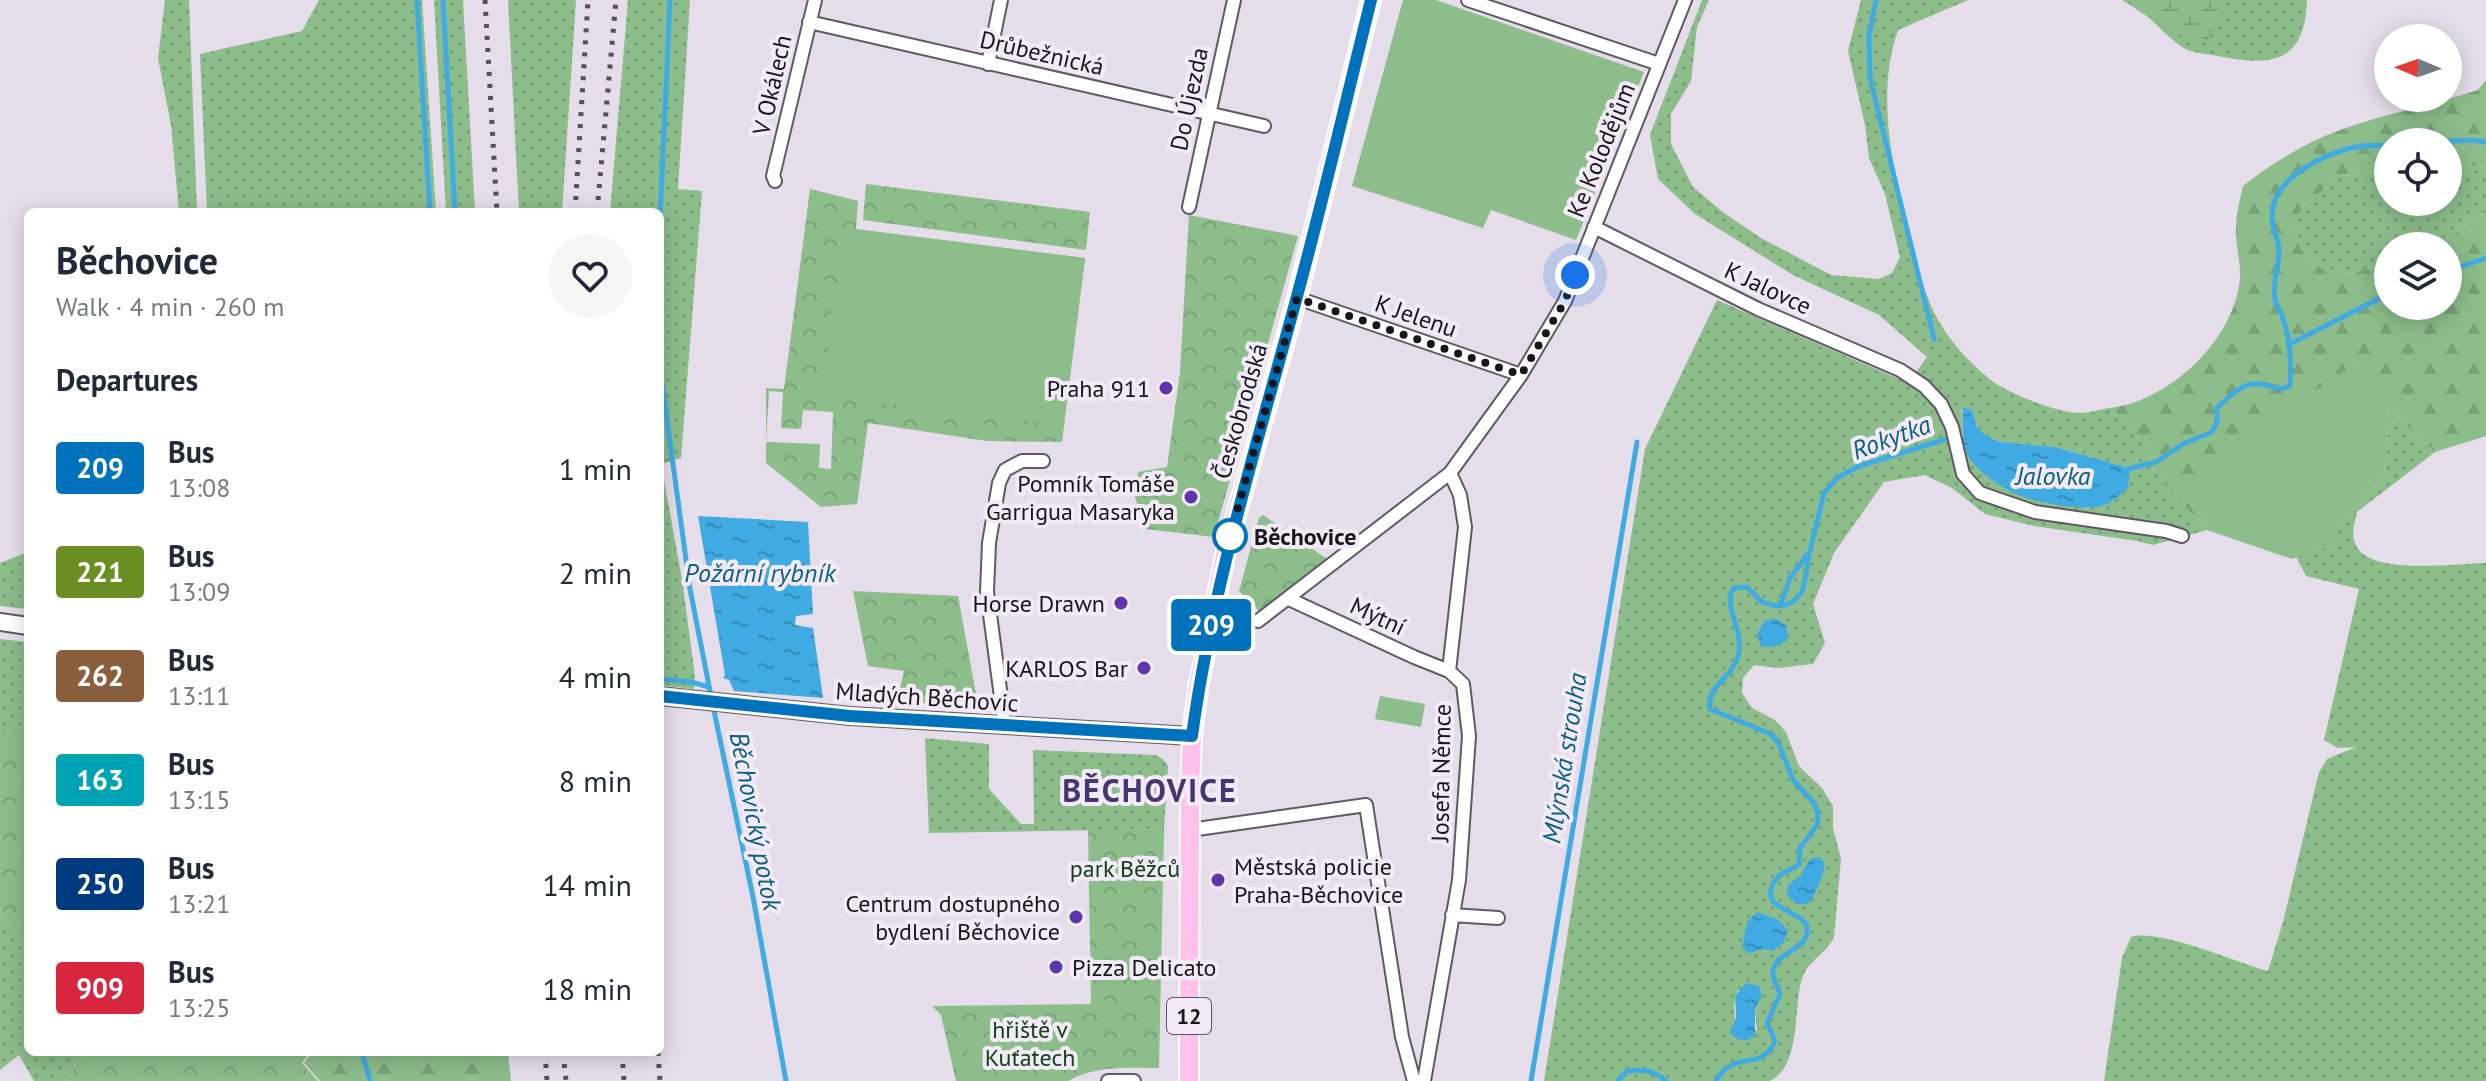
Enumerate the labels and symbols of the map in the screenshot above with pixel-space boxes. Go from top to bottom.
street label: Drůbežnická [977,24,1107,82]
north arrow [2374,24,2462,112]
street label: V Okálech [745,32,799,139]
street label: Do Újezda [1163,45,1215,153]
street label: Ke Kolodějům [1560,78,1642,222]
street label: K Jalovce [1719,254,1817,322]
your location [1555,255,1595,295]
street label: K Jelenu [1371,288,1461,344]
street label: Českobrodská [1206,340,1274,482]
place label: Praha 911 [1047,373,1150,404]
marker: Praha 911 [1157,379,1175,397]
water label: Rokytka [1847,407,1935,466]
water label: Jalovka [2014,459,2091,492]
place label: Pomník Tomáše Garrigua Masaryka [986,468,1175,527]
marker: Pomník Tomáše Garrigua Masaryka [1182,488,1200,506]
marker: Běchovice [1213,519,1247,553]
place label: Běchovice [1254,521,1356,552]
water label: Požární rybník [684,556,837,589]
place label: Horse Drawn [973,588,1105,619]
street label: Mýtní [1345,590,1411,642]
marker: Horse Drawn [1112,594,1130,612]
line badge: 209 [1165,599,1257,651]
place label: KARLOS Bar [1005,653,1128,684]
marker: KARLOS Bar [1135,659,1153,677]
water label: Mlýnská strouha [1534,670,1594,846]
street label: Mladých Běchovic [834,675,1020,719]
street label: Josefa Němce [1424,704,1458,843]
water label: Běchovický potok [723,729,790,914]
district label: BĚCHOVICE [1062,769,1238,811]
place label: Městská policie Praha-Běchovice [1234,851,1403,910]
park label: park Běžců [1070,853,1180,884]
marker: Městská policie Praha-Běchovice [1209,871,1227,889]
place label: Centrum dostupného bydlení Běchovice [845,888,1060,947]
marker: Centrum dostupného bydlení Běchovice [1067,908,1085,926]
place label: Pizza Delicato [1072,952,1216,983]
marker: Pizza Delicato [1047,958,1065,976]
road number: 12 [1167,998,1211,1034]
park label: hřiště v Kuťatech [985,1014,1075,1073]

